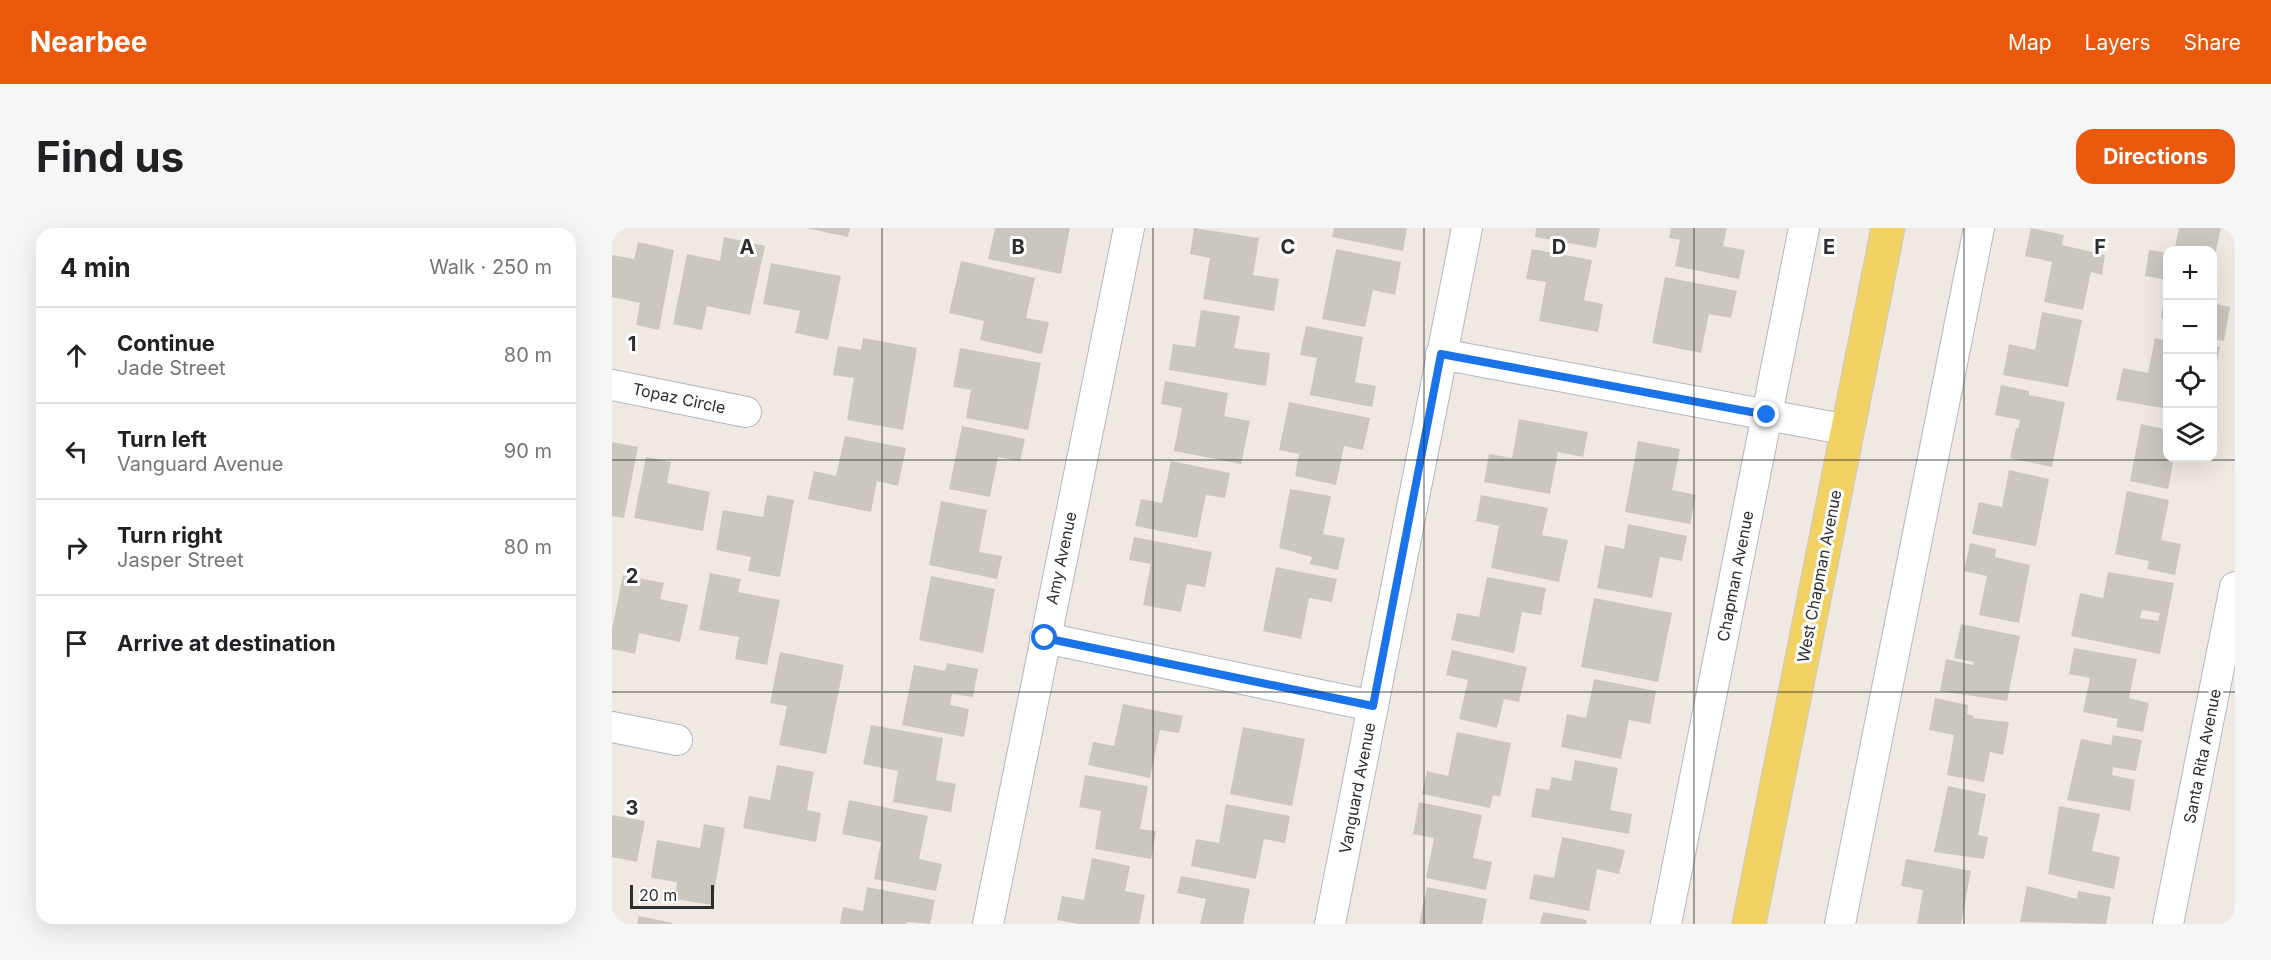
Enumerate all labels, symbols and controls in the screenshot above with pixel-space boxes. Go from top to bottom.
text: Nearbee [30,25,147,59]
text: Map [2008,30,2052,55]
text: Layers [2085,30,2151,55]
text: Share [2184,30,2241,55]
button: Directions [2076,129,2235,184]
text: Find us [36,131,184,182]
text: A [740,235,755,259]
text: B [1011,235,1025,259]
text: C [1281,235,1295,259]
text: D [1552,235,1566,259]
text: E [1823,235,1835,259]
text: F [2094,235,2106,259]
map controls [2163,246,2217,462]
button: + [2163,246,2217,300]
text: 4 min [60,252,131,283]
text: Walk · 250 m [429,255,552,279]
button: − [2163,300,2217,354]
text: Continue [117,330,215,356]
text: 1 [628,332,636,356]
icon: ahead [60,339,93,372]
text: 80 m [504,343,552,367]
button: locate [2163,354,2217,408]
text: Jade Street [117,356,226,380]
street label: Topaz Circle [631,378,727,418]
route end [1753,401,1779,427]
button: layers [2163,408,2217,462]
text: Turn left [117,426,207,452]
icon: left [60,435,93,468]
text: 90 m [504,439,552,463]
text: Vanguard Avenue [117,452,283,476]
street label: West Chapman Avenue [1792,488,1846,664]
street label: Chapman Avenue [1712,509,1758,643]
street label: Amy Avenue [1041,510,1081,606]
text: Turn right [117,522,223,548]
icon: right [60,531,93,564]
text: 80 m [504,535,552,559]
text: Jasper Street [117,548,244,572]
text: 2 [626,564,638,588]
route start [1031,624,1057,650]
icon: arrive [60,627,93,660]
text: Arrive at destination [117,630,336,656]
street label: Santa Rita Avenue [2179,687,2225,825]
street label: Vanguard Avenue [1334,721,1380,855]
text: 3 [626,796,638,820]
scale bar [630,882,714,910]
text: 20 m [639,885,677,905]

